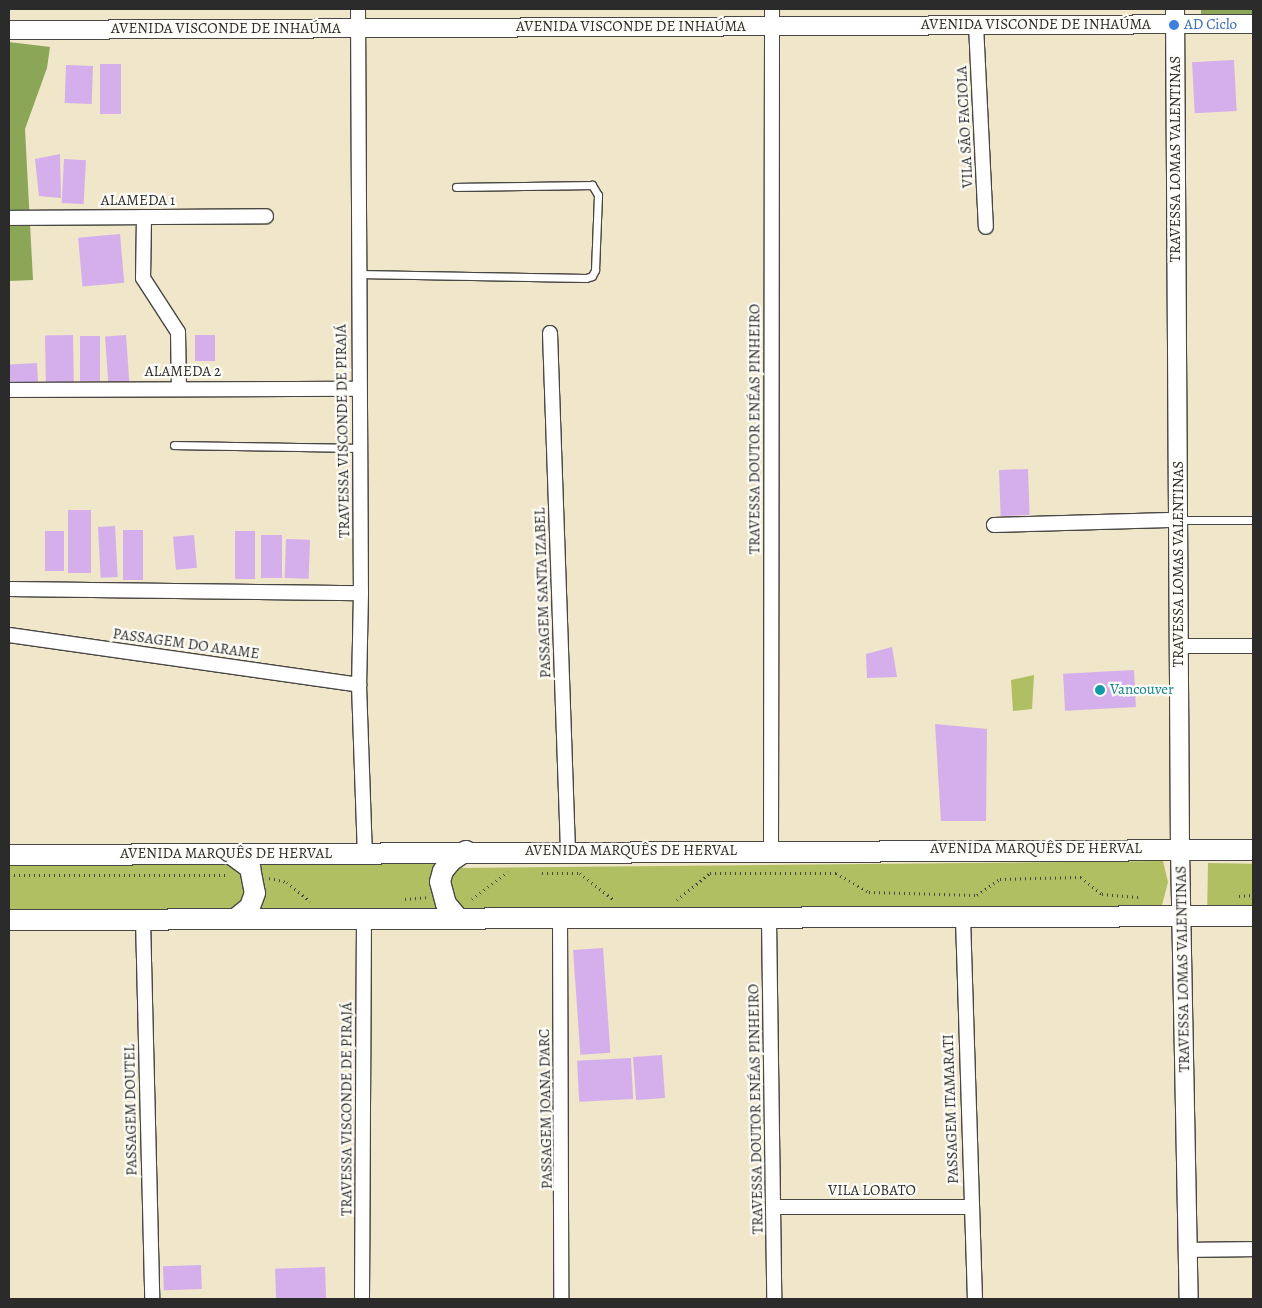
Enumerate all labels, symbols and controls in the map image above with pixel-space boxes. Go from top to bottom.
street label: AVENIDA VISCONDE DE INHAÚMA [921,16,1151,34]
place label: AD Ciclo [1184,16,1237,34]
street label: AVENIDA VISCONDE DE INHAÚMA [516,18,746,36]
marker: AD Ciclo [1168,19,1180,31]
street label: AVENIDA VISCONDE DE INHAÚMA [111,20,341,38]
street label: TRAVESSA LOMAS VALENTINAS [1167,56,1185,262]
street label: VILA SÃO FACIOLA [953,66,977,188]
street label: ALAMEDA 1 [101,192,175,210]
street label: TRAVESSA DOUTOR ENÉAS PINHEIRO [746,304,764,554]
street label: TRAVESSA VISCONDE DE PIRAJÁ [332,324,354,538]
street label: ALAMEDA 2 [145,363,221,381]
street label: TRAVESSA LOMAS VALENTINAS [1170,461,1188,667]
street label: PASSAGEM SANTA IZABEL [531,507,555,679]
street label: PASSAGEM DO ARAME [112,625,260,663]
place label: Vancouver [1110,681,1174,699]
marker: Vancouver [1094,684,1106,696]
street label: AVENIDA MARQUÊS DE HERVAL [930,840,1142,858]
street label: AVENIDA MARQUÊS DE HERVAL [525,842,737,860]
street label: AVENIDA MARQUÊS DE HERVAL [120,845,332,863]
street label: TRAVESSA LOMAS VALENTINAS [1172,866,1194,1072]
street label: TRAVESSA DOUTOR ENÉAS PINHEIRO [745,984,767,1234]
street label: TRAVESSA VISCONDE DE PIRAJÁ [338,1002,356,1216]
street label: PASSAGEM JOANA D'ARC [536,1029,556,1189]
street label: PASSAGEM ITAMARATI [939,1034,963,1184]
street label: PASSAGEM DOUTEL [121,1044,141,1176]
street label: VILA LOBATO [828,1182,916,1200]

